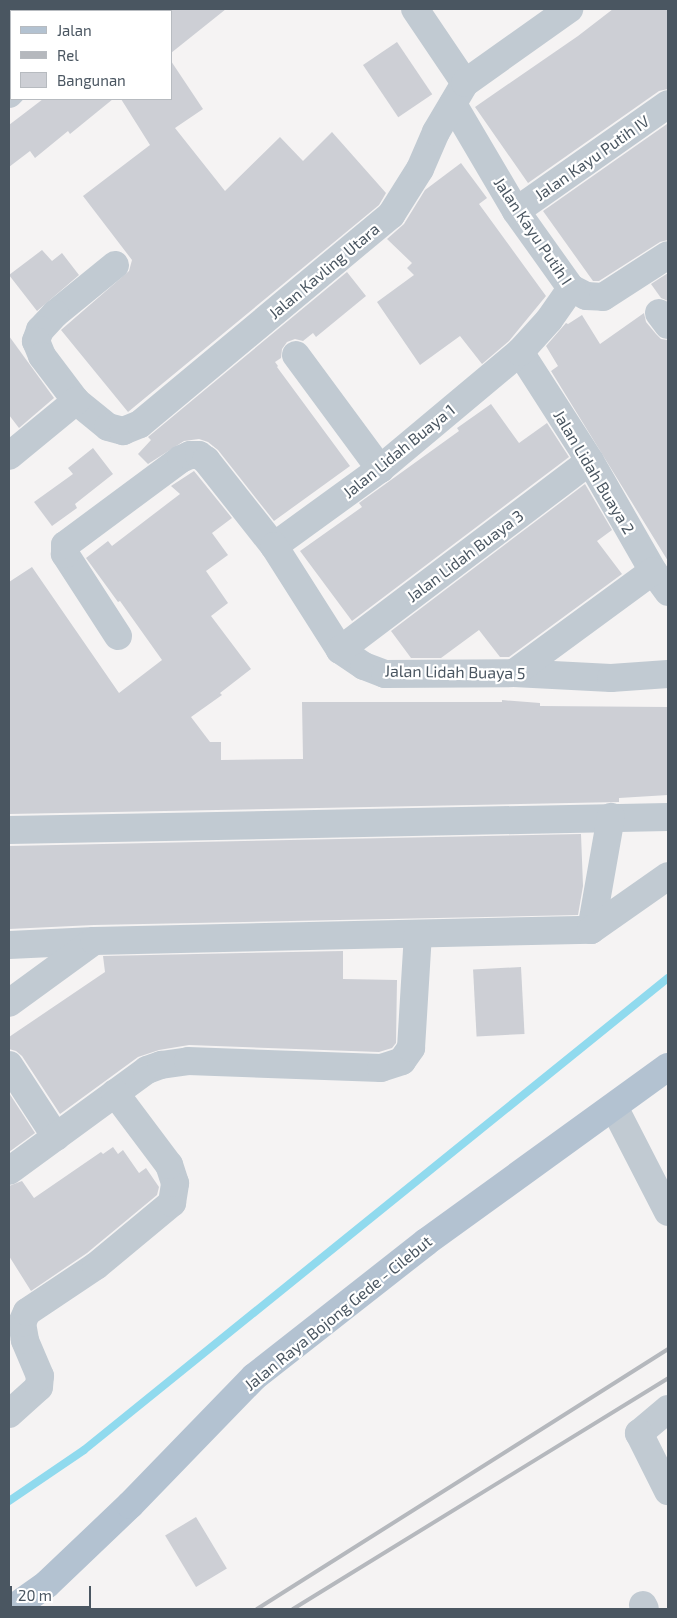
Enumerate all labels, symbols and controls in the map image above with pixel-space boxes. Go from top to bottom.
legend [10,10,172,100]
text: Jalan [57,21,92,39]
text: Rel [57,46,79,64]
text: Bangunan [57,71,126,89]
street label: Jalan Kayu Putih IV [531,111,653,205]
street label: Jalan Kayu Putih I [490,174,576,288]
street label: Jalan Kavling Utara [265,219,383,323]
street label: Jalan Lidah Buaya 1 [339,400,459,502]
street label: Jalan Lidah Buaya 2 [549,407,639,537]
street label: Jalan Lidah Buaya 3 [403,506,527,606]
street label: Jalan Lidah Buaya 5 [384,661,526,683]
street label: Jalan Raya Bojong Gede - Cilebut [240,1231,436,1395]
scale bar [12,1576,94,1608]
text: 20 m [18,1586,52,1604]

